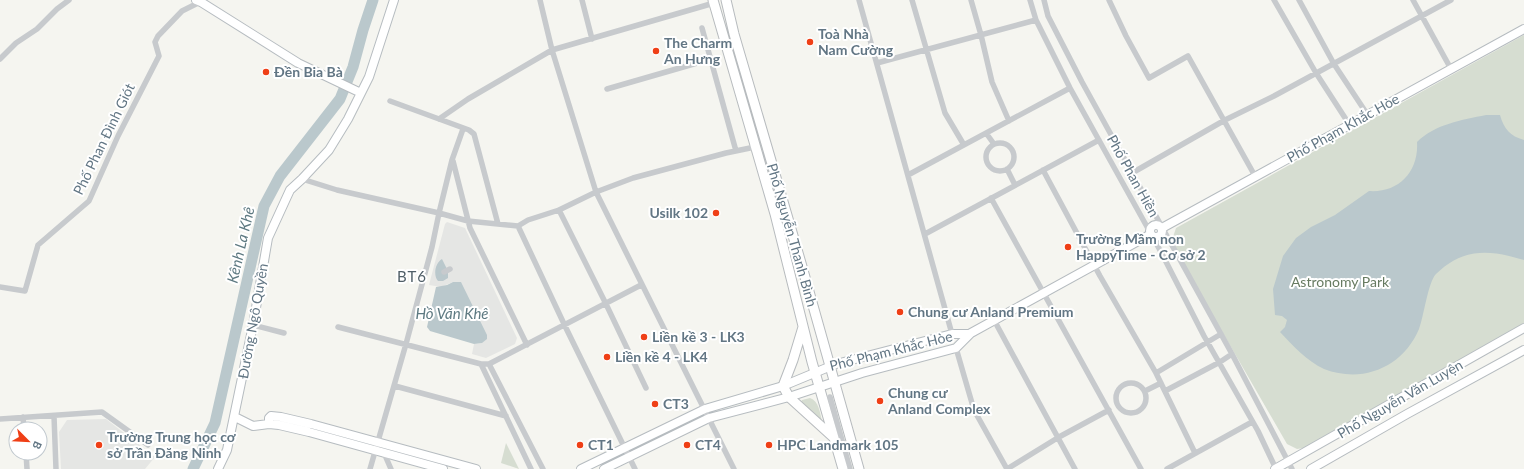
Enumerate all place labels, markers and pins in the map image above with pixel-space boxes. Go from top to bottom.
place label: Toà Nhà Nam Cường [818,25,894,58]
place label: The Charm An Hưng [663,34,732,67]
marker: Toà Nhà Nam Cường [805,37,815,47]
marker: The Charm An Hưng [651,46,661,56]
place label: Đền Bia Bà [274,63,343,80]
marker: Đền Bia Bà [261,67,271,77]
place label: Usilk 102 [649,204,708,221]
marker: Usilk 102 [711,208,721,218]
place label: Trường Mầm non HappyTime - Cơ sở 2 [1076,230,1206,263]
marker: Trường Mầm non HappyTime - Cơ sở 2 [1063,242,1073,252]
place label: Chung cư Anland Premium [908,303,1074,320]
marker: Chung cư Anland Premium [895,307,905,317]
place label: Liền kề 3 - LK3 [652,328,745,345]
marker: Liền kề 3 - LK3 [639,332,649,342]
place label: Liền kề 4 - LK4 [615,348,708,365]
marker: Liền kề 4 - LK4 [602,352,612,362]
place label: Chung cư Anland Complex [887,384,991,417]
place label: CT3 [663,395,689,412]
marker: Chung cư Anland Complex [875,396,885,406]
marker: CT3 [650,399,660,409]
place label: Trường Trung học cơ sở Trần Đăng Ninh [107,428,237,461]
place label: CT1 [588,436,614,453]
place label: CT4 [695,436,721,453]
place label: HPC Landmark 105 [777,436,899,453]
marker: Trường Trung học cơ sở Trần Đăng Ninh [94,440,104,450]
marker: CT1 [575,440,585,450]
marker: CT4 [682,440,692,450]
marker: HPC Landmark 105 [764,440,774,450]

